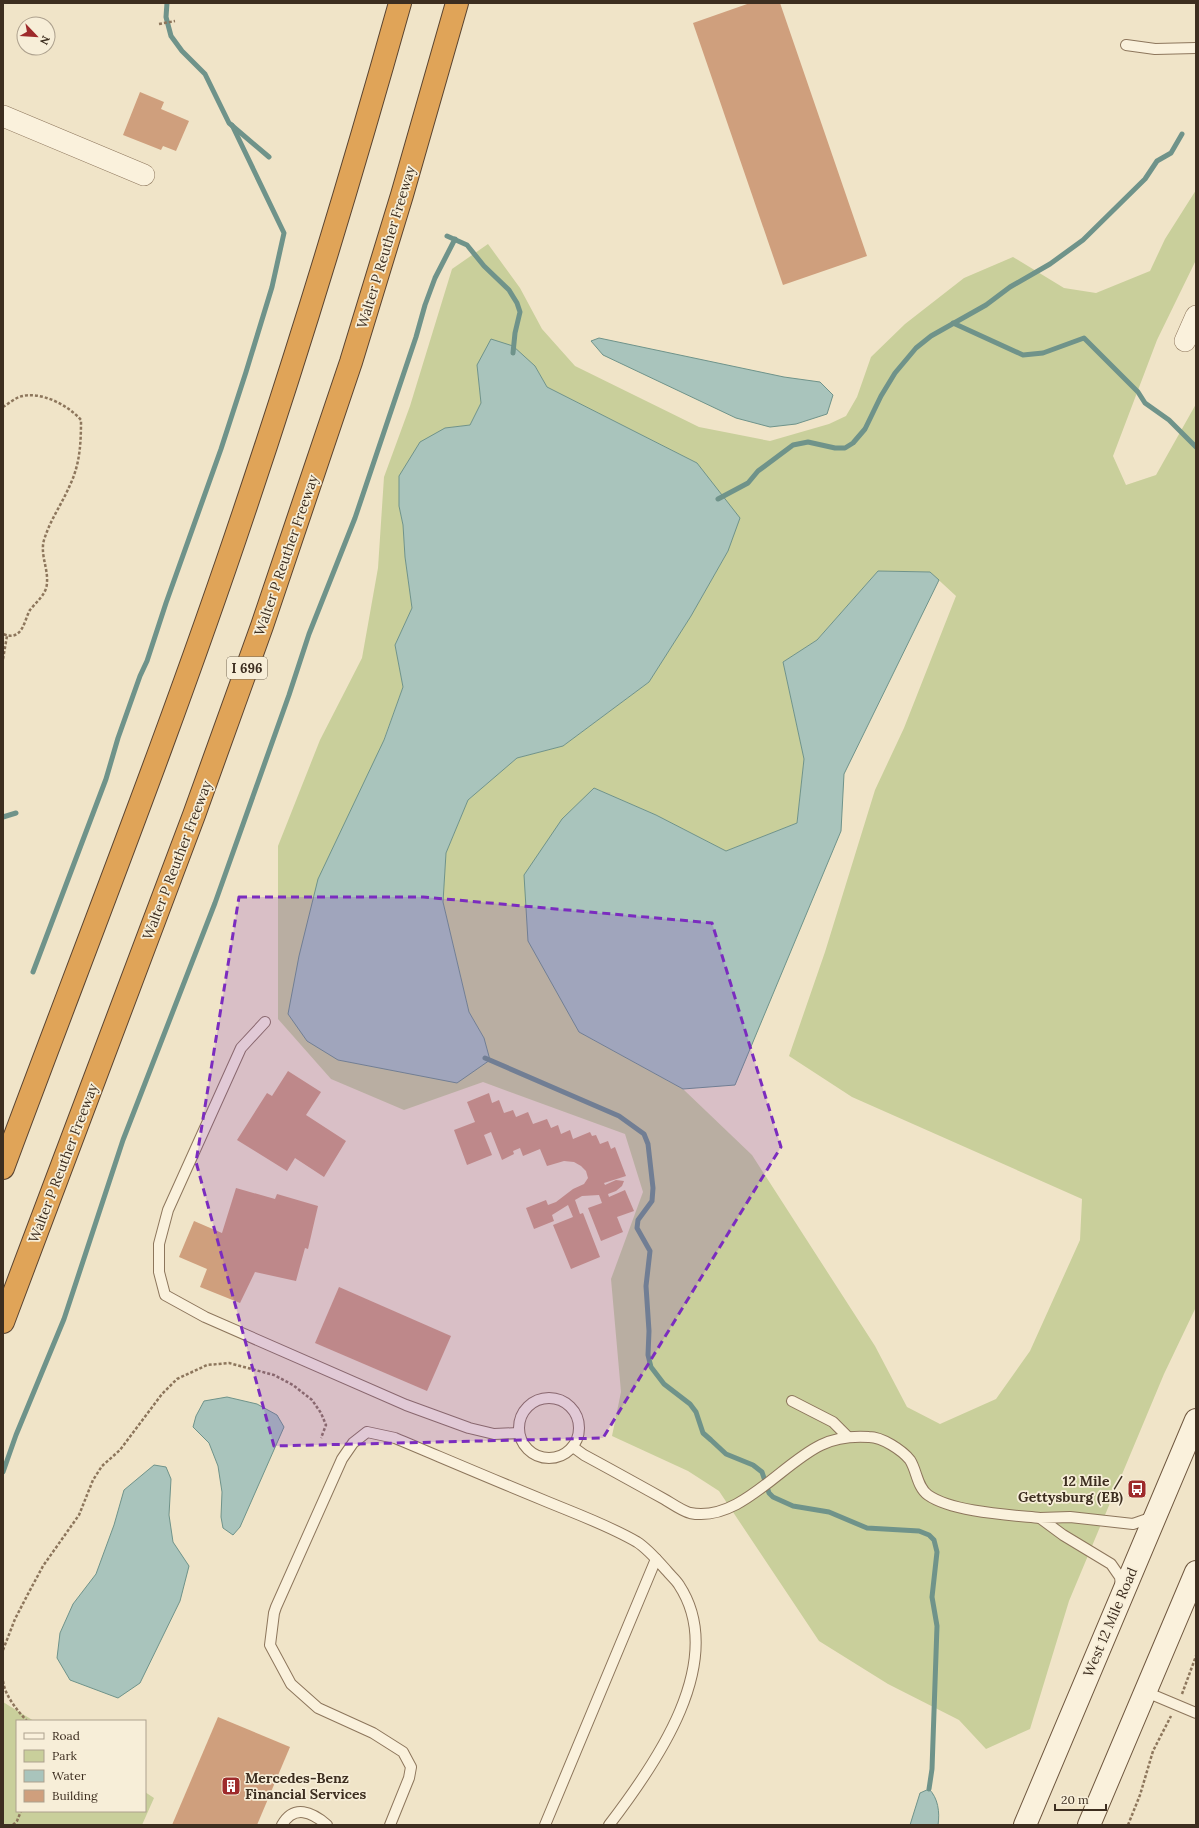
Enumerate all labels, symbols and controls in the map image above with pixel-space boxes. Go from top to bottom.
north arrow [16,16,56,56]
text: N [37,33,53,47]
street label: Walter P Reuther Freeway [353,163,420,331]
street label: Walter P Reuther Freeway [250,472,322,638]
road number: I 696 [227,657,267,679]
street label: Walter P Reuther Freeway [138,777,216,942]
street label: Walter P Reuther Freeway [24,1080,102,1245]
place label: 12 Mile / Gettysburg (EB) [1018,1472,1123,1506]
bus stop icon: 12 Mile / Gettysburg (EB) [1126,1478,1148,1500]
street label: West 12 Mile Road [1079,1565,1141,1679]
legend [16,1720,146,1812]
text: Road [52,1728,80,1743]
text: Park [52,1748,78,1763]
text: Water [52,1768,87,1783]
place label: Mercedes-Benz Financial Services [245,1769,367,1803]
building icon: Mercedes-Benz Financial Services [220,1775,242,1797]
scale bar [1055,1786,1106,1812]
text: Building [52,1788,98,1803]
text: 20 m [1061,1792,1089,1807]

